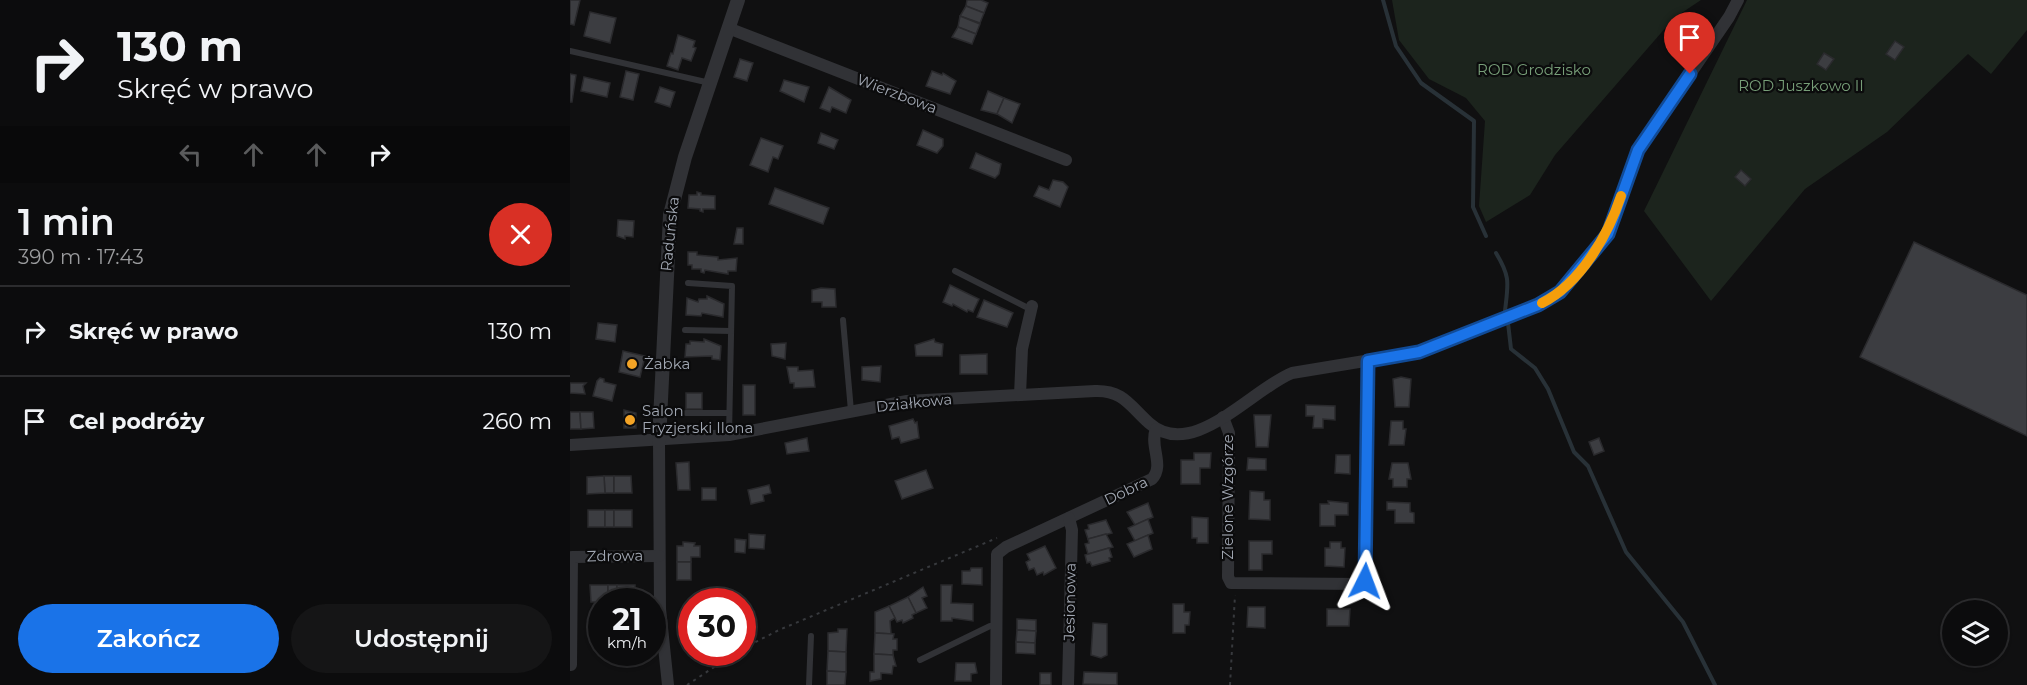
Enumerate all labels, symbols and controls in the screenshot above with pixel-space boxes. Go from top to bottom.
pin [1664,12,1715,74]
text: 130 m [117,20,243,72]
icon: arrive [1673,21,1706,54]
icon: right [18,24,96,102]
park label: ROD Grodzisko [1477,60,1591,79]
street label: Wierzbowa [854,70,940,118]
text: Skręć w prawo [117,72,313,105]
park label: ROD Juszkowo II [1738,76,1864,95]
icon: left [174,138,207,171]
icon: ahead [237,138,270,171]
icon: ahead [300,138,333,171]
icon: right [363,138,396,171]
street label: Raduńska [656,196,683,272]
text: 1 min [18,200,115,244]
button: close [489,203,552,266]
text: 390 m · 17:43 [18,245,144,269]
icon: right [18,315,51,348]
text: Skręć w prawo [69,318,238,345]
text: 130 m [488,318,552,345]
place label: Żabka [644,354,690,373]
marker: Żabka [625,357,639,371]
street label: Działkowa [875,389,953,416]
place label: Salon Fryzjerski Ilona [642,401,753,437]
icon: arrive [18,405,51,438]
text: Cel podróży [69,408,205,435]
text: 260 m [482,408,552,435]
marker: Salon Fryzjerski Ilona [623,413,637,427]
street label: Zielone Wzgórze [1218,434,1237,560]
street label: Dobra [1101,472,1151,509]
street label: Zdrowa [587,546,643,565]
position arrow [1333,549,1397,613]
street label: Jesionowa [1059,563,1080,642]
speed limit sign: 30 [678,588,756,666]
map controls [1942,600,2008,666]
button: layers [1942,600,2008,666]
text: 21 [612,601,642,638]
button: Zakończ [18,604,279,673]
button: Udostępnij [291,604,552,673]
text: km/h [607,633,647,652]

